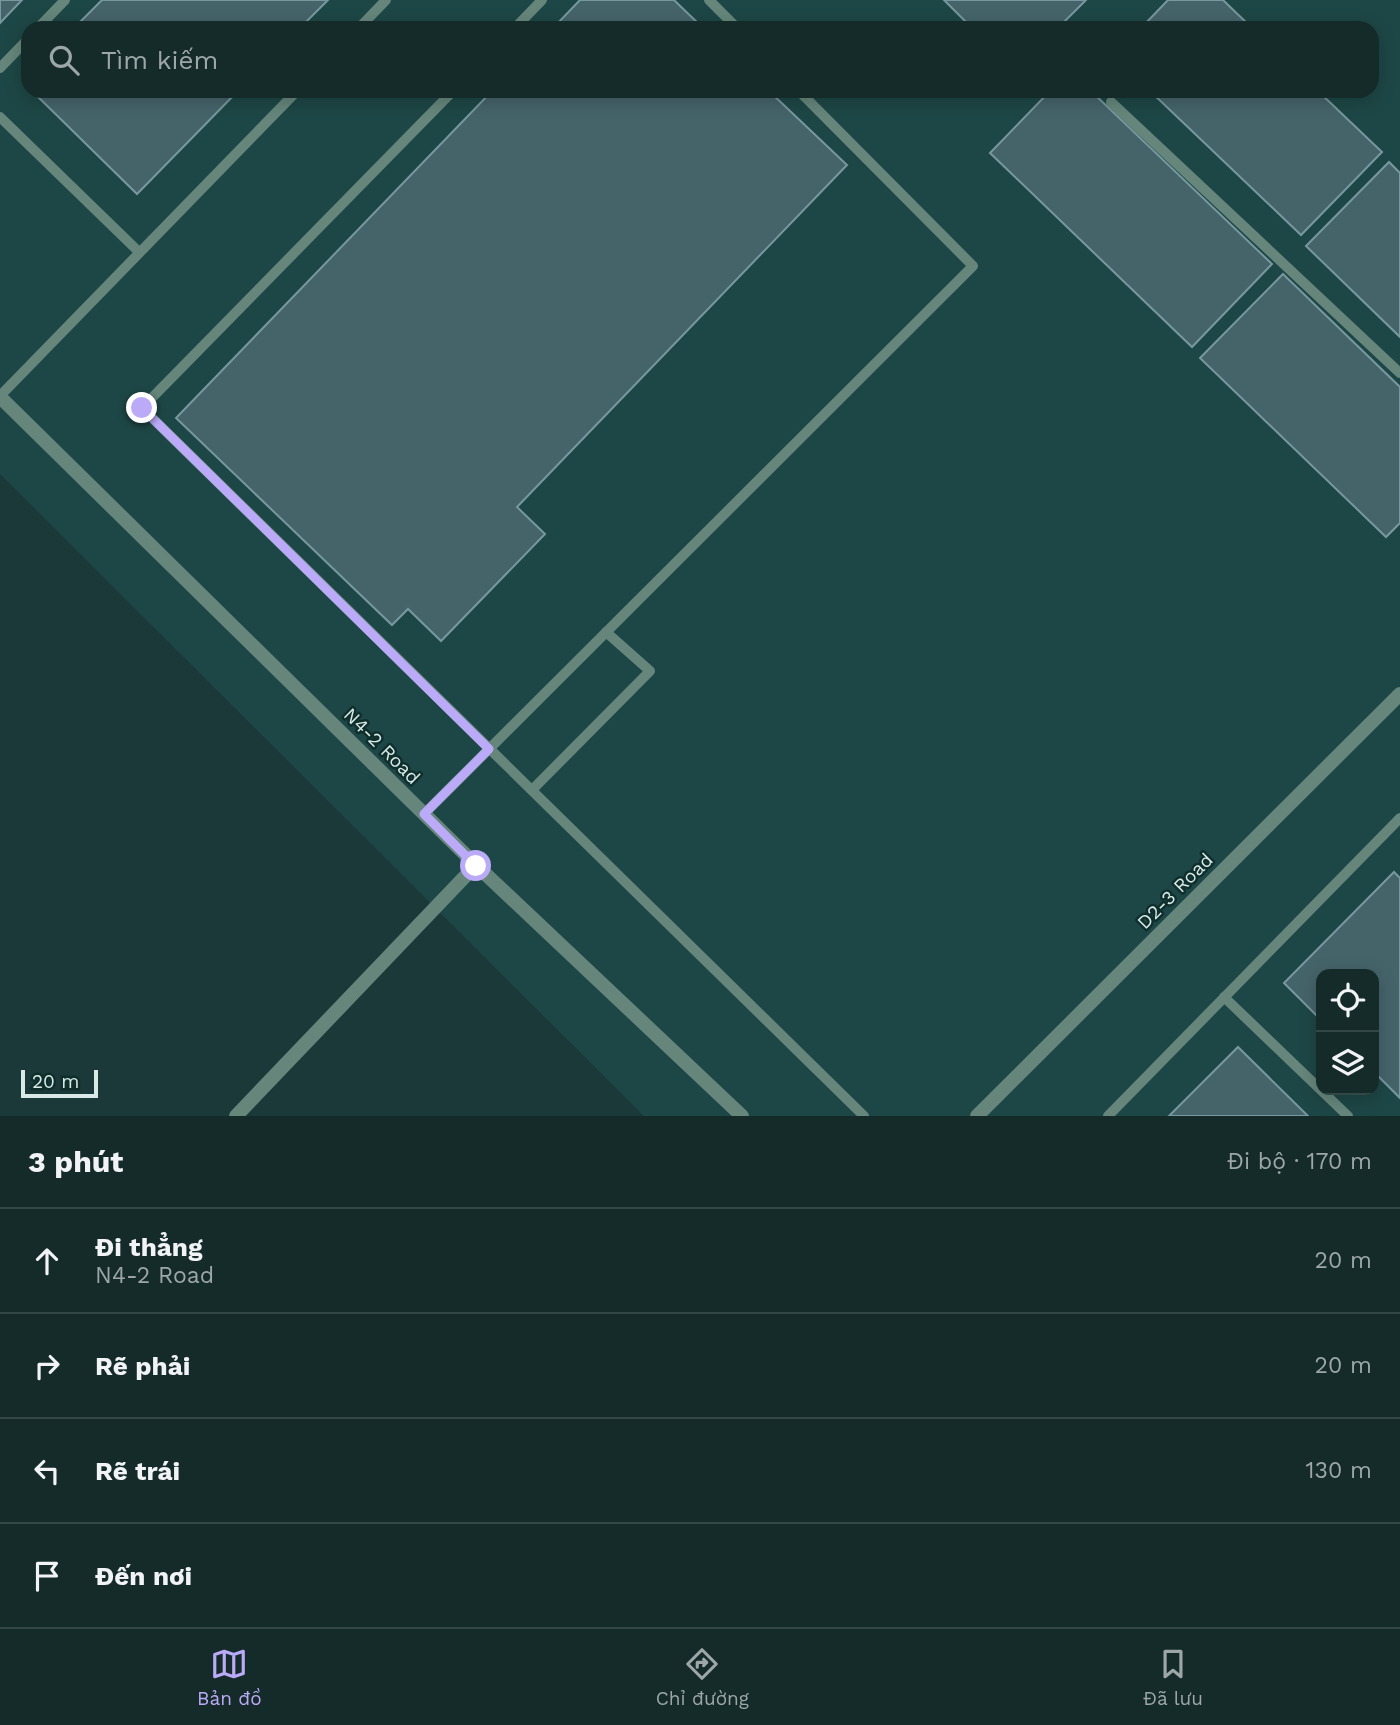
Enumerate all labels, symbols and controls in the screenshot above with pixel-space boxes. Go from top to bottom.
search box [21,21,1379,98]
icon: search [45,41,83,79]
text: Tìm kiếm [101,45,218,75]
route end [126,392,157,423]
street label: N4-2 Road [339,703,425,789]
street label: D2-3 Road [1132,848,1218,934]
route start [460,850,491,881]
map controls [1316,969,1379,1095]
button: locate [1316,969,1379,1032]
button: layers [1316,1032,1379,1095]
scale bar [21,1067,98,1099]
text: 20 m [32,1070,79,1093]
text: 3 phút [28,1144,123,1179]
text: Đi bộ · 170 m [1227,1148,1372,1175]
text: Đi thẳng [95,1232,203,1262]
icon: ahead [28,1242,66,1280]
text: 20 m [1315,1247,1372,1274]
text: N4-2 Road [95,1262,214,1289]
icon: right [28,1347,66,1385]
text: Rẽ phải [95,1351,190,1381]
text: 20 m [1315,1352,1372,1379]
icon: left [28,1452,66,1490]
text: Rẽ trái [95,1456,180,1486]
text: 130 m [1306,1457,1372,1484]
icon: arrive [28,1557,66,1595]
text: Đến nơi [95,1561,192,1591]
tab: Bản đồ [197,1645,262,1710]
tab: Chỉ đường [656,1645,749,1710]
tab: Đã lưu [1143,1645,1203,1710]

